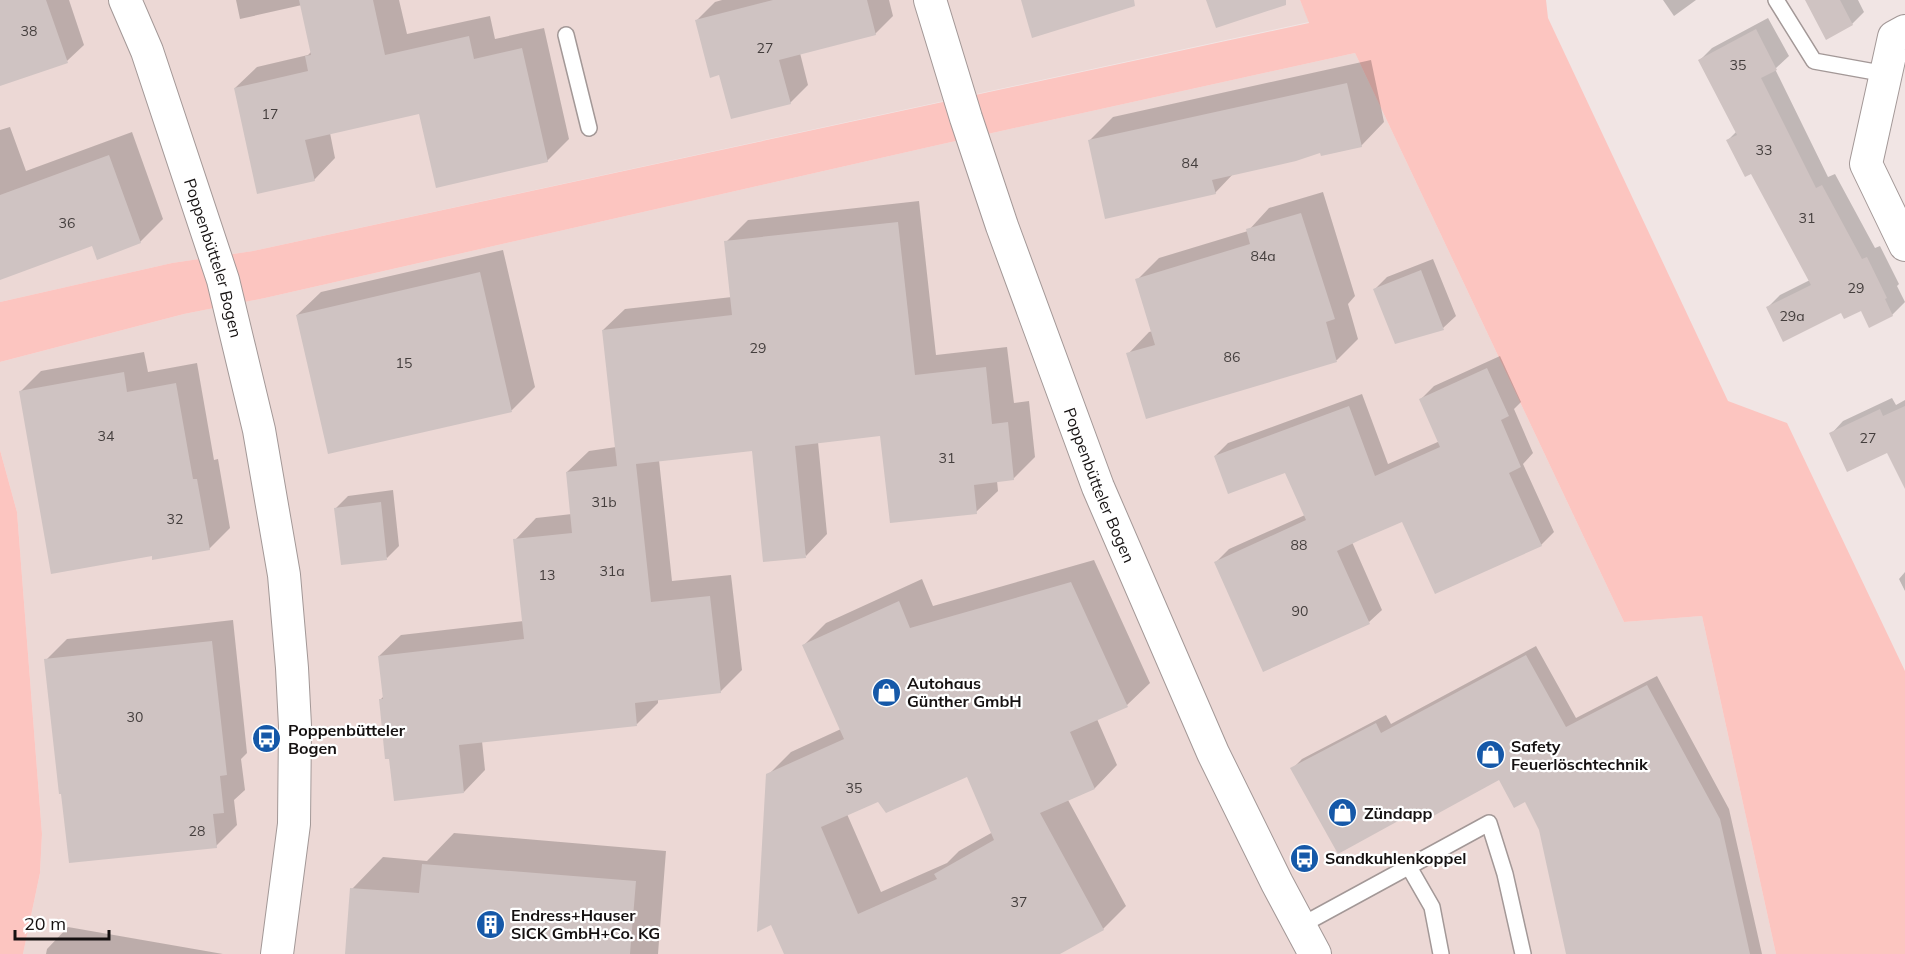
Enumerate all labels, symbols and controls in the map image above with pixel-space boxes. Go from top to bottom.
house number: 38 [21,22,37,40]
house number: 27 [757,39,773,57]
house number: 35 [1730,56,1746,74]
house number: 17 [262,105,278,123]
house number: 33 [1756,141,1772,159]
house number: 84 [1182,154,1199,172]
street label: Poppenbütteler Bogen [180,176,246,340]
house number: 31 [1799,209,1815,227]
house number: 36 [59,214,75,232]
house number: 84a [1250,247,1276,265]
house number: 29 [1848,279,1864,297]
house number: 29a [1779,307,1805,325]
house number: 29 [750,339,766,357]
house number: 86 [1224,348,1240,366]
house number: 15 [396,354,412,372]
street label: Poppenbütteler Bogen [1060,405,1139,566]
house number: 34 [98,427,115,445]
house number: 27 [1860,429,1876,447]
house number: 31 [939,449,955,467]
house number: 31b [591,493,617,511]
house number: 32 [167,510,183,528]
house number: 88 [1291,536,1307,554]
house number: 31a [599,562,625,580]
house number: 13 [539,566,555,584]
house number: 90 [1292,602,1308,620]
place label: Autohaus Günther GmbH [907,673,1022,711]
shop icon: Autohaus Günther GmbH [870,676,902,708]
house number: 30 [127,708,143,726]
place label: Poppenbütteler Bogen [288,720,406,758]
bus stop icon: Poppenbütteler Bogen [251,723,283,755]
place label: Safety Feuerlöschtechnik [1511,736,1649,774]
shop icon: Safety Feuerlöschtechnik [1474,739,1506,771]
house number: 35 [846,779,862,797]
shop icon: Zündapp [1327,797,1359,829]
place label: Zündapp [1364,803,1433,823]
house number: 28 [189,822,205,840]
bus stop icon: Sandkuhlenkoppel [1288,842,1320,874]
place label: Sandkuhlenkoppel [1325,848,1466,868]
house number: 37 [1011,893,1027,911]
scale bar [15,903,110,941]
place label: Endress+Hauser SICK GmbH+Co. KG [511,905,660,943]
building icon: Endress+Hauser SICK GmbH+Co. KG [474,908,506,940]
text: 20 m [24,912,66,935]

